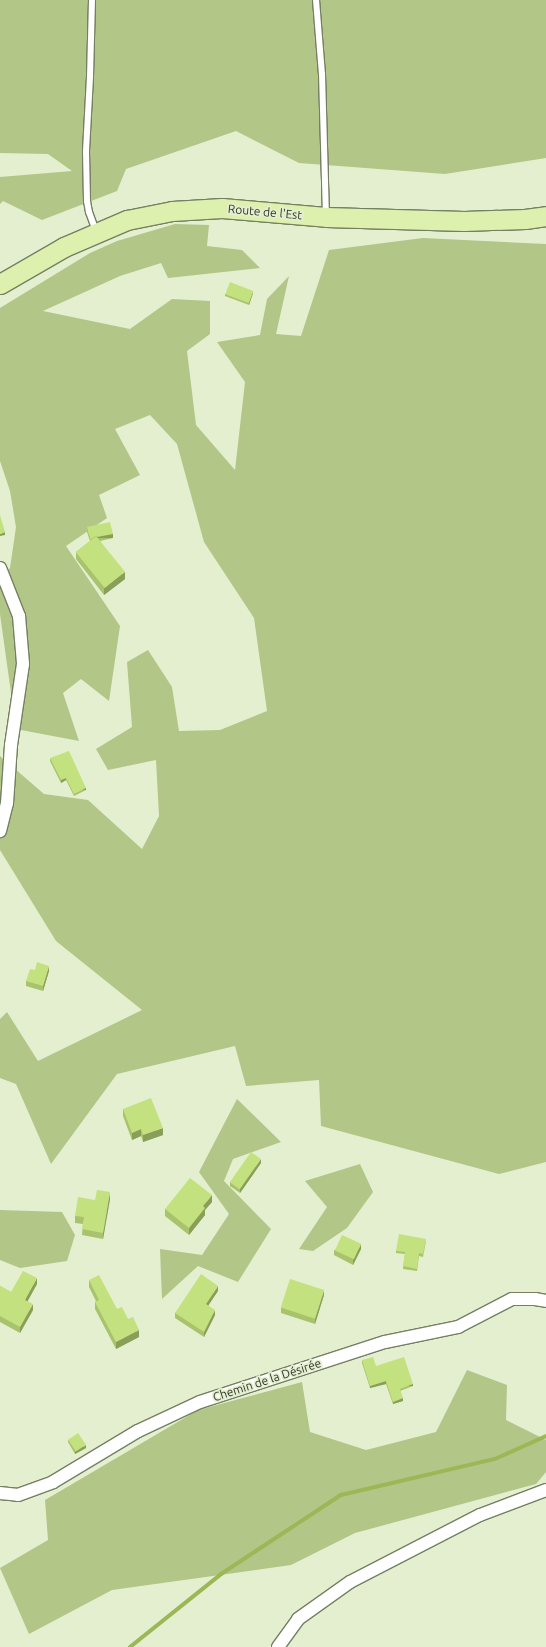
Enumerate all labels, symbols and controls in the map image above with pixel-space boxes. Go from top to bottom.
street label: Route de l'Est [227,202,303,222]
street label: Chemin de la Désirée [211,1356,323,1404]

